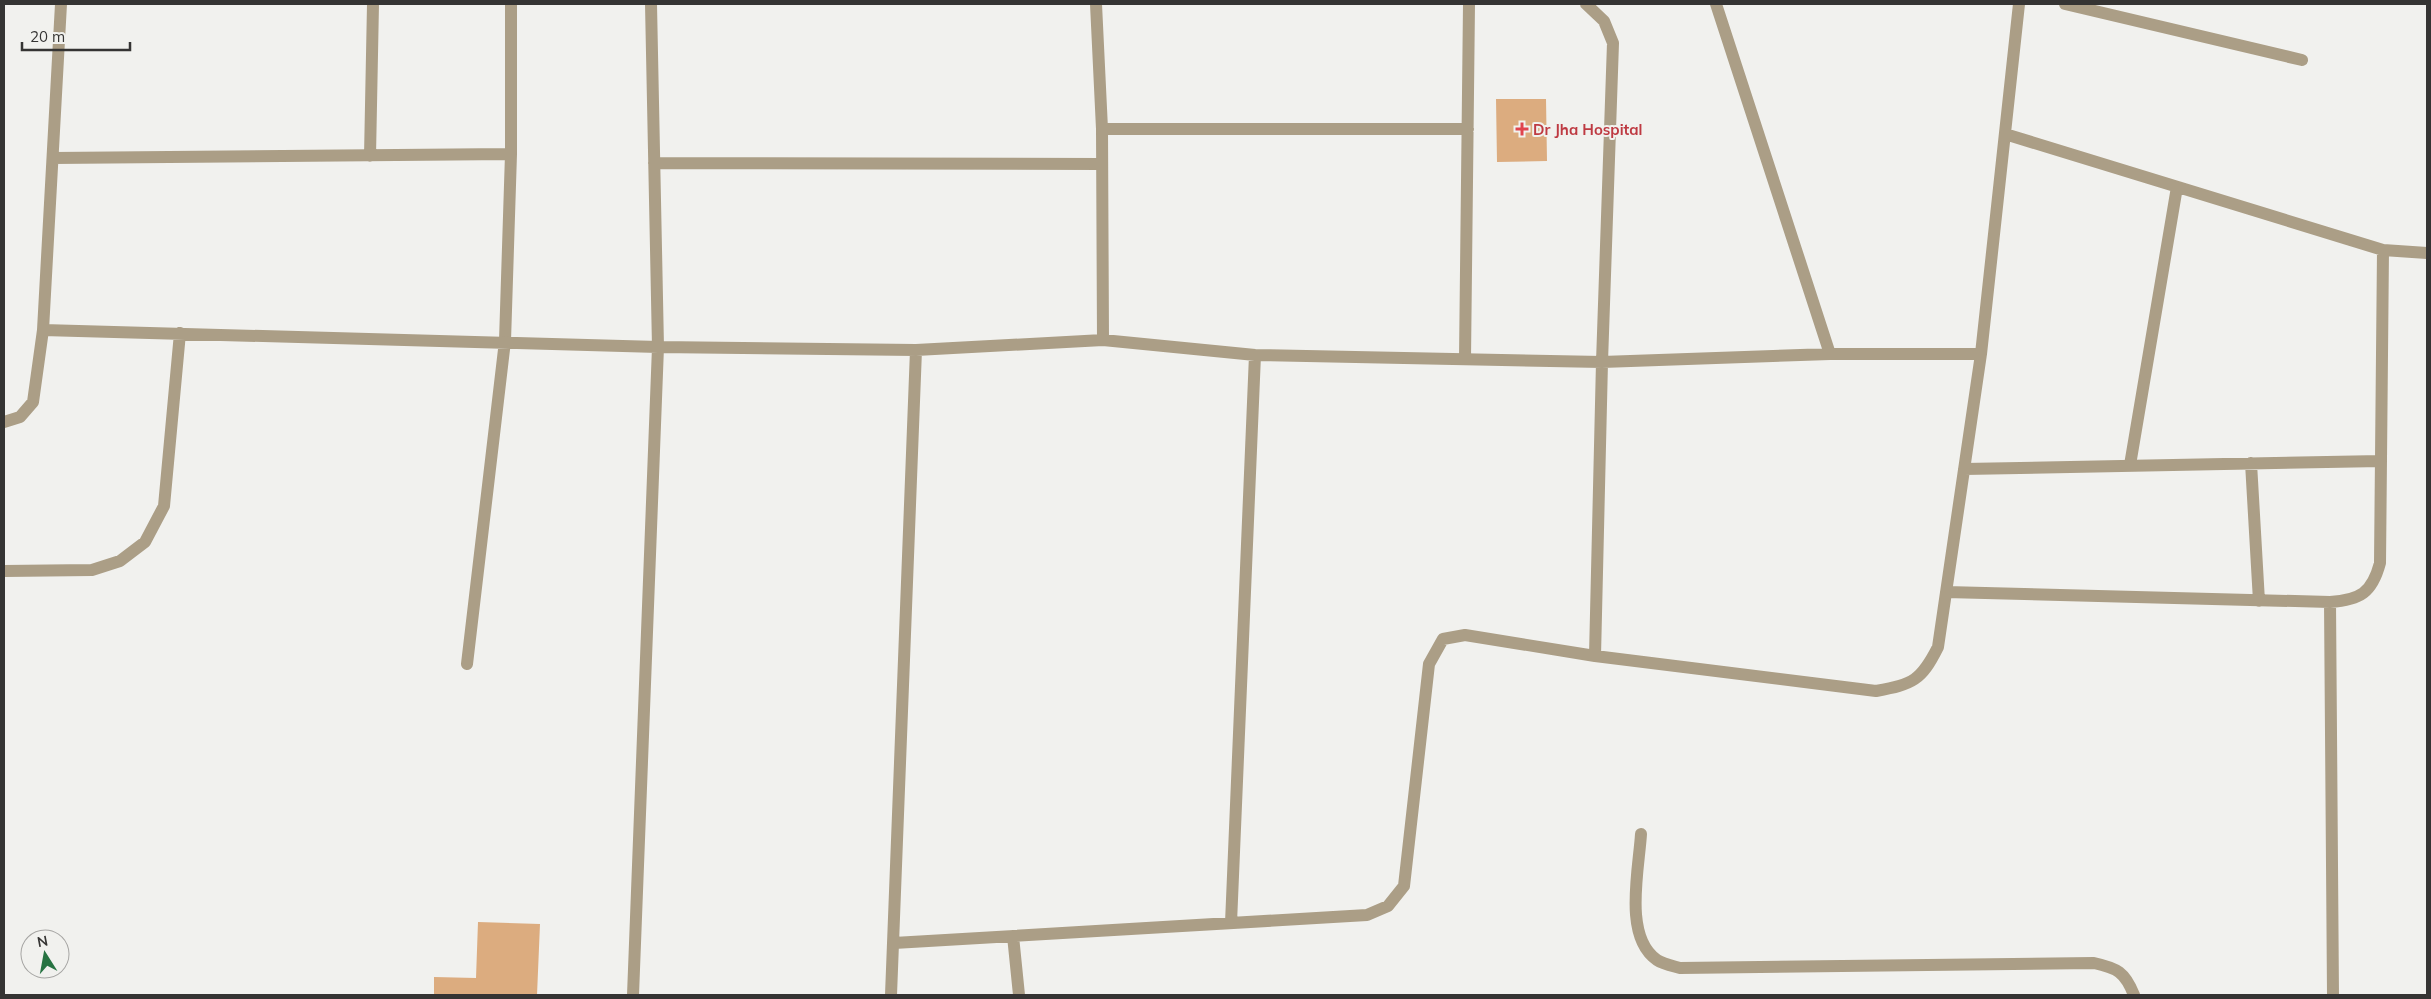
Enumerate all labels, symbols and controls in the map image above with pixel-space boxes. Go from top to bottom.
scale bar [22,20,130,52]
text: 20 m [30,27,65,46]
place label: Dr Jha Hospital [1533,120,1642,139]
marker: Dr Jha Hospital [1515,122,1529,136]
north arrow [20,929,70,979]
text: N [36,931,49,951]

